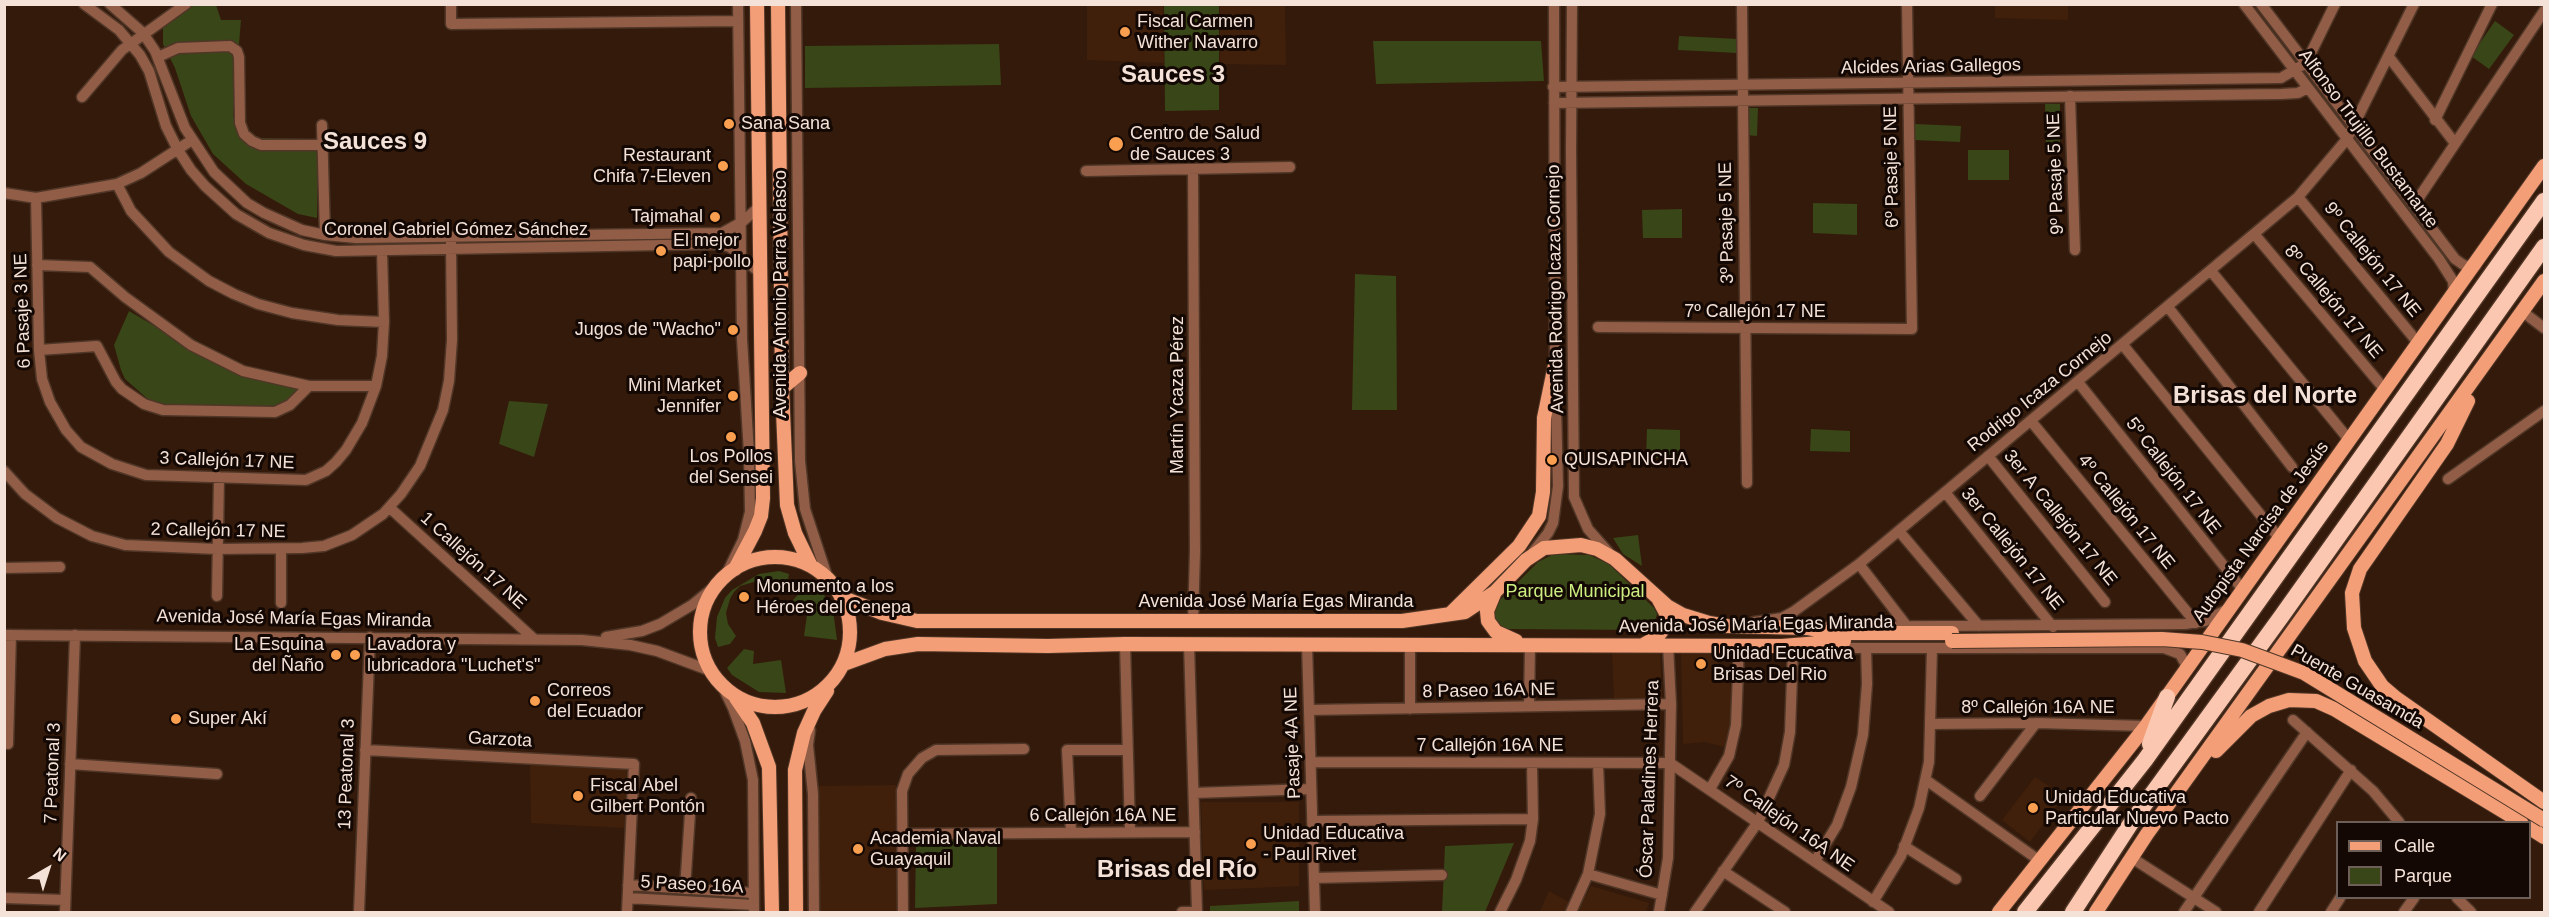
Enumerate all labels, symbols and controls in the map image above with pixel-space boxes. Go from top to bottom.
place label: Fiscal Carmen Wither Navarro [1137,11,1258,54]
marker: Fiscal Carmen Wither Navarro [1118,25,1132,39]
street label: Alfonso Trujillo Bustamante [2294,45,2442,233]
street label: Alcides Arias Gallegos [1841,55,2021,79]
district label: Sauces 3 [1121,61,1225,89]
street label: 6º Pasaje 5 NE [1880,106,1904,228]
place label: Sana Sana [741,113,830,135]
street label: 9º Pasaje 5 NE [2043,113,2069,235]
marker: Sana Sana [722,117,736,131]
place label: Centro de Salud de Sauces 3 [1130,123,1260,166]
district label: Sauces 9 [323,128,427,156]
marker: Centro de Salud de Sauces 3 [1107,135,1125,153]
place label: Restaurant Chifa 7-Eleven [593,145,711,188]
marker: Restaurant Chifa 7-Eleven [716,159,730,173]
street label: 3º Pasaje 5 NE [1715,162,1739,284]
street label: Avenida Rodrigo Icaza Cornejo [1543,164,1569,414]
street label: Avenida Antonio Parra Velasco [770,170,792,418]
street label: 9º Callejón 17 NE [2319,198,2425,322]
place label: Tajmahal [631,206,703,228]
marker: Tajmahal [708,210,722,224]
street label: Coronel Gabriel Gómez Sánchez [324,219,588,241]
place label: El mejor papi-pollo [673,230,751,272]
street label: 8º Callejón 17 NE [2279,241,2387,363]
marker: El mejor papi-pollo [654,244,668,258]
street label: 6 Pasaje 3 NE [10,253,36,369]
street label: 7º Callejón 17 NE [1684,301,1826,323]
street label: Martín Ycaza Pérez [1167,316,1189,474]
place label: Jugos de "Wacho" [575,319,721,341]
marker: Jugos de "Wacho" [726,323,740,337]
street label: Rodrigo Icaza Cornejo [1964,327,2116,457]
place label: Mini Market Jennifer [628,375,721,418]
district label: Brisas del Norte [2173,382,2357,410]
marker: Mini Market Jennifer [726,389,740,403]
street label: 5º Callejón 17 NE [2121,414,2225,538]
marker: Los Pollos del Sensei [724,430,738,444]
street label: Autopista Narcisa de Jesús [2188,437,2334,627]
place label: Los Pollos del Sensei [689,446,773,488]
street label: 3er A Callejón 17 NE [1999,446,2121,590]
street label: 3 Callejón 17 NE [159,448,295,474]
place label: QUISAPINCHA [1564,449,1688,471]
street label: 4º Callejón 17 NE [2073,450,2179,574]
marker: QUISAPINCHA [1545,453,1559,467]
street label: 3er Callejón 17 NE [1956,483,2068,615]
street label: 1 Callejón 17 NE [416,508,530,614]
street label: 2 Callejón 17 NE [150,519,286,543]
place label: Monumento a los Héroes del Cenepa [756,576,911,618]
park label: Parque Municipal [1505,581,1645,603]
marker: Monumento a los Héroes del Cenepa [737,590,751,604]
street label: Avenida José María Egas Miranda [1139,591,1413,613]
street label: Avenida José María Egas Miranda [156,606,432,632]
street label: Avenida José María Egas Miranda [1618,612,1894,638]
place label: La Esquina del Ñaño [234,634,324,676]
place label: Lavadora y lubricadora "Luchet's" [367,634,540,676]
street label: Puente Guasamda [2287,640,2427,734]
place label: Unidad Ecucativa Brisas Del Rio [1713,643,1853,686]
marker: La Esquina del Ñaño [329,648,343,662]
marker: Lavadora y lubricadora "Luchet's" [348,648,362,662]
marker: Unidad Ecucativa Brisas Del Rio [1694,657,1708,671]
street label: 8 Paseo 16A NE [1422,679,1556,703]
place label: Correos del Ecuador [547,680,643,722]
street label: Óscar Paladines Herrera [1636,680,1664,878]
street label: Pasaje 4A NE [1280,687,1306,799]
marker: Correos del Ecuador [528,694,542,708]
street label: 8º Callejón 16A NE [1961,697,2115,719]
place label: Super Akí [188,708,267,730]
marker: Super Akí [169,712,183,726]
street label: 13 Peatonal 3 [334,718,360,830]
street label: 7 Peatonal 3 [40,722,66,824]
street label: Garzota [467,728,533,752]
street label: 7 Callejón 16A NE [1416,735,1564,757]
street label: 7º Callejón 16A NE [1720,771,1858,877]
place label: Fiscal Abel Gilbert Pontón [590,775,705,818]
place label: Unidad Educativa Particular Nuevo Pacto [2045,787,2229,830]
marker: Fiscal Abel Gilbert Pontón [571,789,585,803]
marker: Unidad Educativa Particular Nuevo Pacto [2026,801,2040,815]
street label: 6 Callejón 16A NE [1029,805,1177,827]
legend [2336,821,2531,899]
place label: Unidad Educativa - Paul Rivet [1263,823,1404,866]
place label: Academia Naval Guayaquil [870,828,1001,870]
text: Calle [2394,836,2435,856]
marker: Unidad Educativa - Paul Rivet [1244,837,1258,851]
north arrow [18,839,78,899]
marker: Academia Naval Guayaquil [851,842,865,856]
text: N [50,844,69,865]
district label: Brisas del Río [1097,856,1257,884]
text: Parque [2394,866,2452,886]
street label: 5 Paseo 16A [640,872,744,898]

